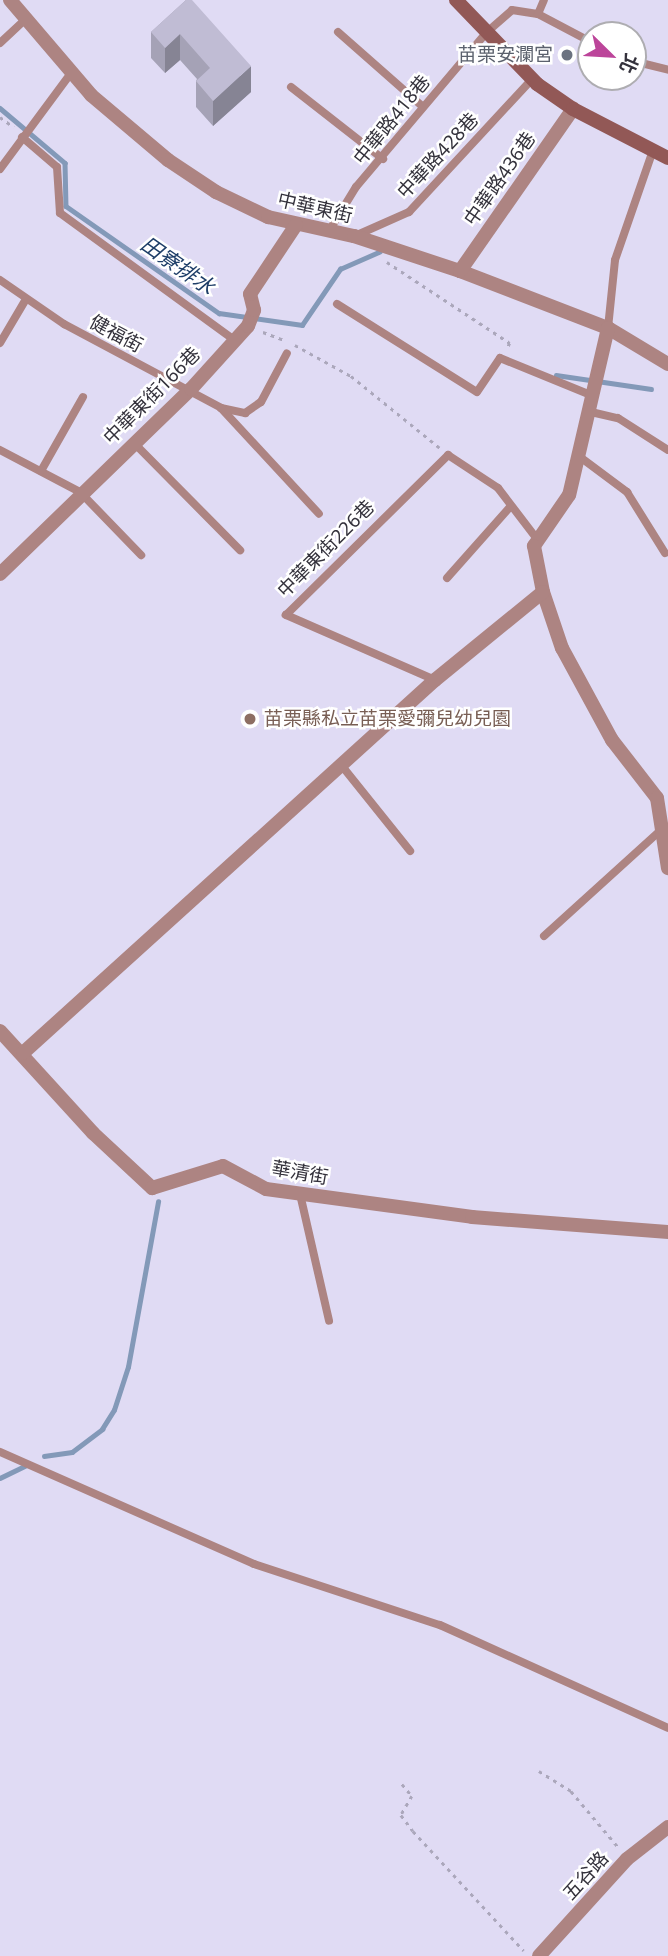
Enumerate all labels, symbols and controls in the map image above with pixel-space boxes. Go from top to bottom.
north arrow [577,21,647,91]
place label: 苗栗安瀾宮 [458,44,553,66]
marker: 苗栗安瀾宮 [559,47,575,63]
text: 北 [614,50,645,78]
street label: 中華路418巷 [349,71,435,169]
street label: 中華路428巷 [393,109,483,203]
street label: 中華路436巷 [460,128,540,230]
street label: 中華東街 [275,188,355,228]
water label: 田寮排水 [136,231,220,299]
street label: 健福街 [85,311,147,357]
street label: 中華東街166巷 [99,343,205,449]
street label: 中華東街226巷 [273,496,379,602]
place label: 苗栗縣私立苗栗愛彌兒幼兒園 [264,708,511,730]
marker: 苗栗縣私立苗栗愛彌兒幼兒園 [242,711,258,727]
street label: 華清街 [270,1157,330,1189]
street label: 五谷路 [558,1847,614,1905]

